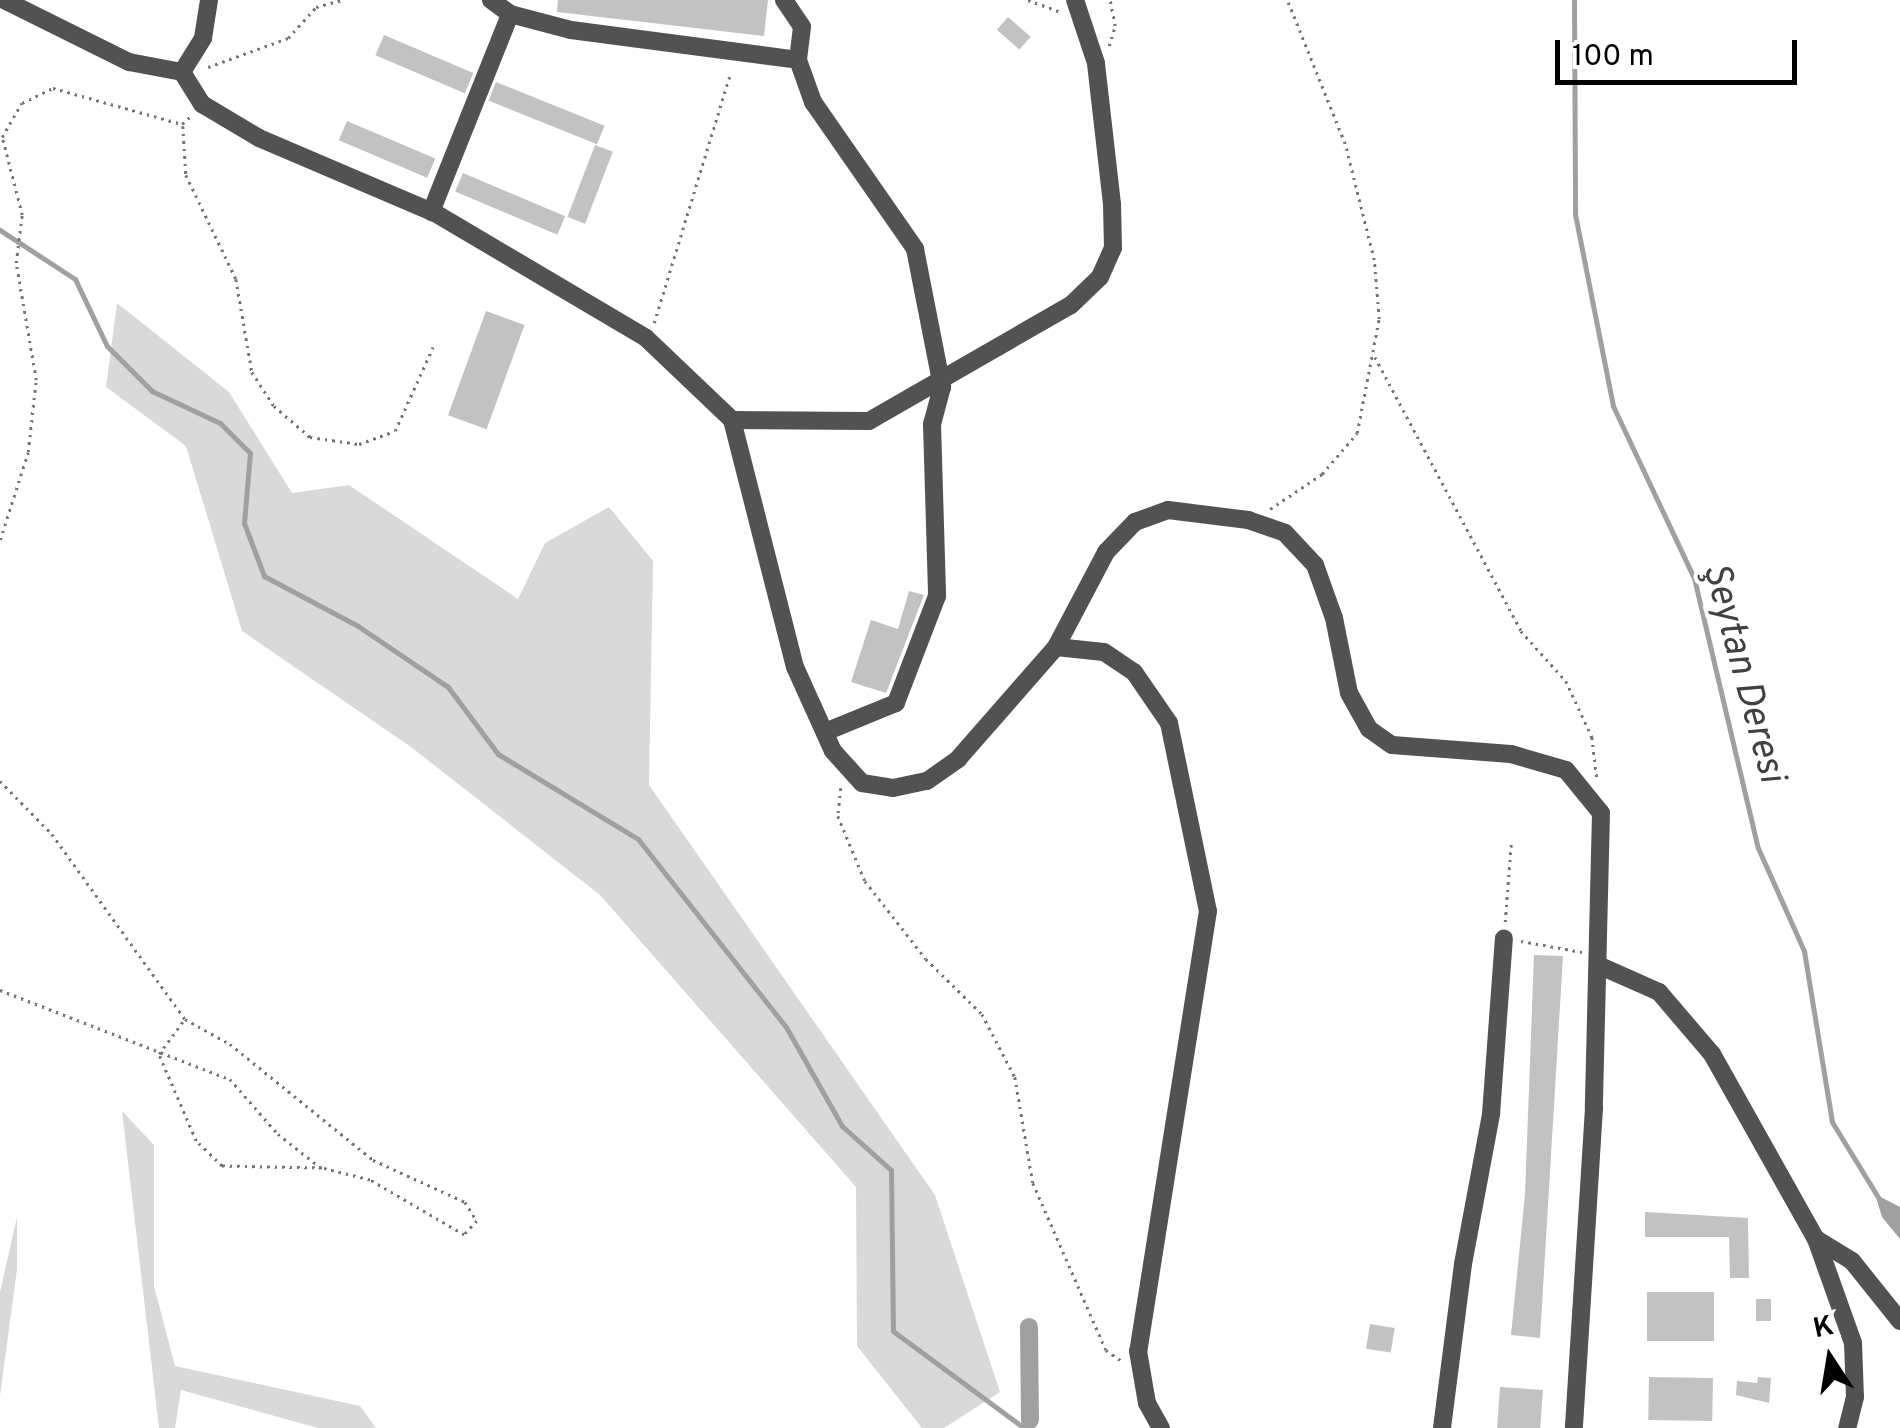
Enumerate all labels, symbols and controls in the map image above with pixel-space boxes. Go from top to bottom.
scale bar [1560,20,1802,82]
text: 100 m [1572,39,1654,76]
water label: Şeytan Deresi [1691,558,1793,788]
north arrow [1780,1308,1880,1408]
text: K [1810,1309,1837,1348]

